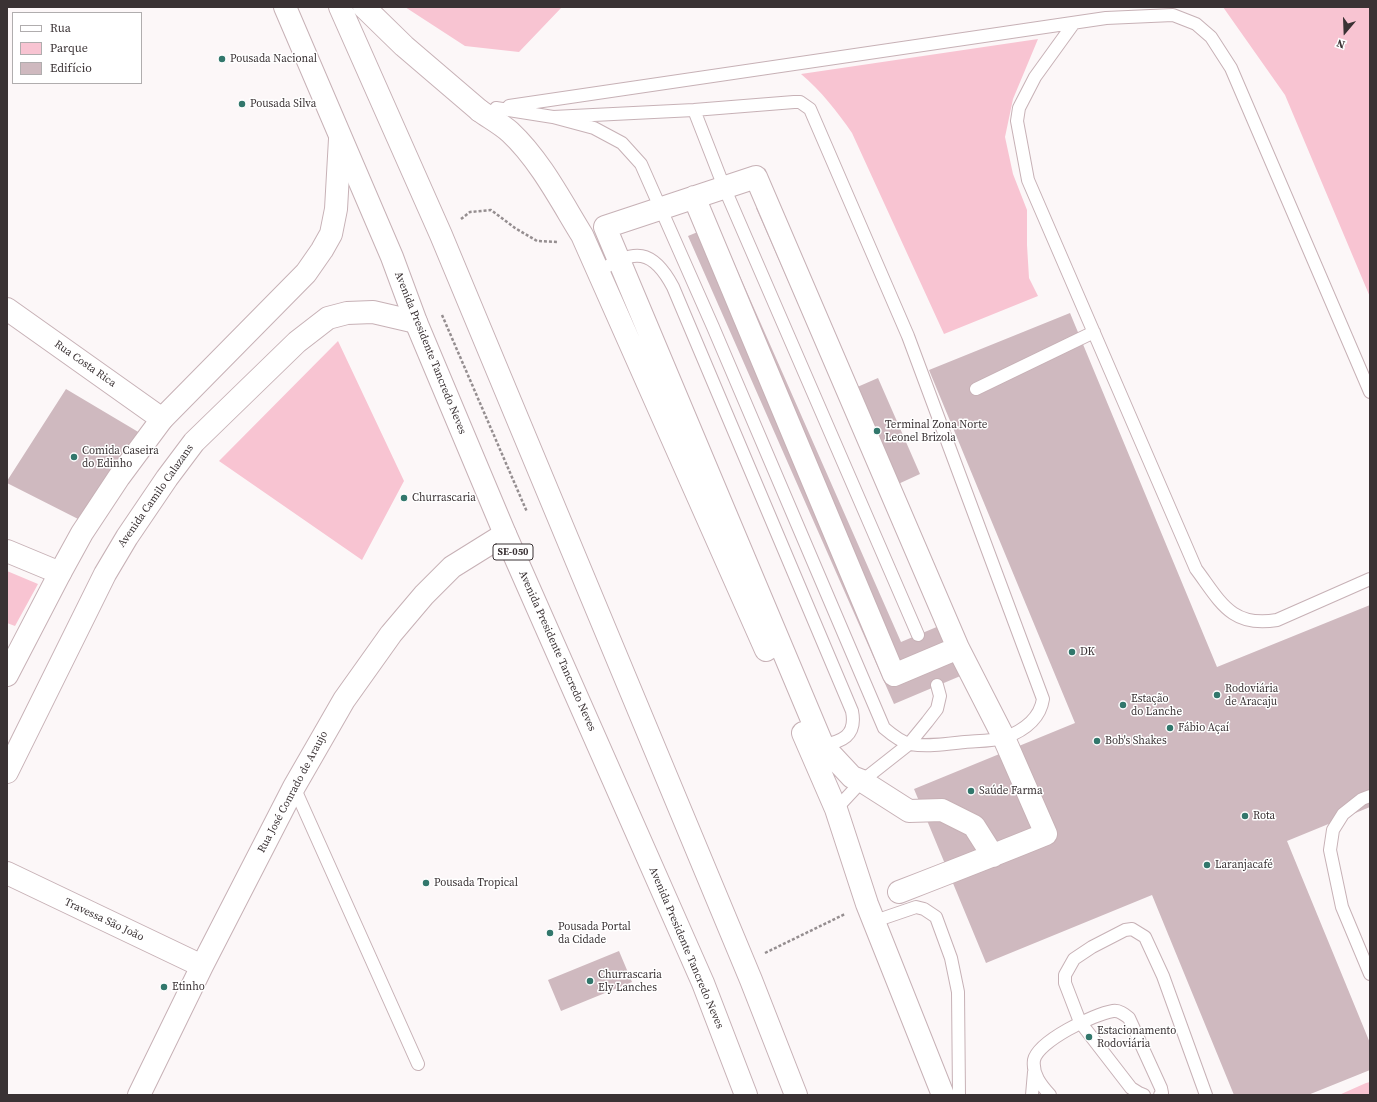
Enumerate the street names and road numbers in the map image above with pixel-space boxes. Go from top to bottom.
street label: Avenida Presidente Tancredo Neves [391,270,469,436]
street label: Rua Costa Rica [52,338,118,390]
street label: Avenida Camilo Calazans [115,442,197,550]
road number: SE-050 [493,544,533,560]
street label: Avenida Presidente Tancredo Neves [515,569,599,733]
street label: Rua José Conrado de Araujo [255,729,331,855]
street label: Avenida Presidente Tancredo Neves [646,865,726,1031]
street label: Travessa São João [62,896,146,944]

